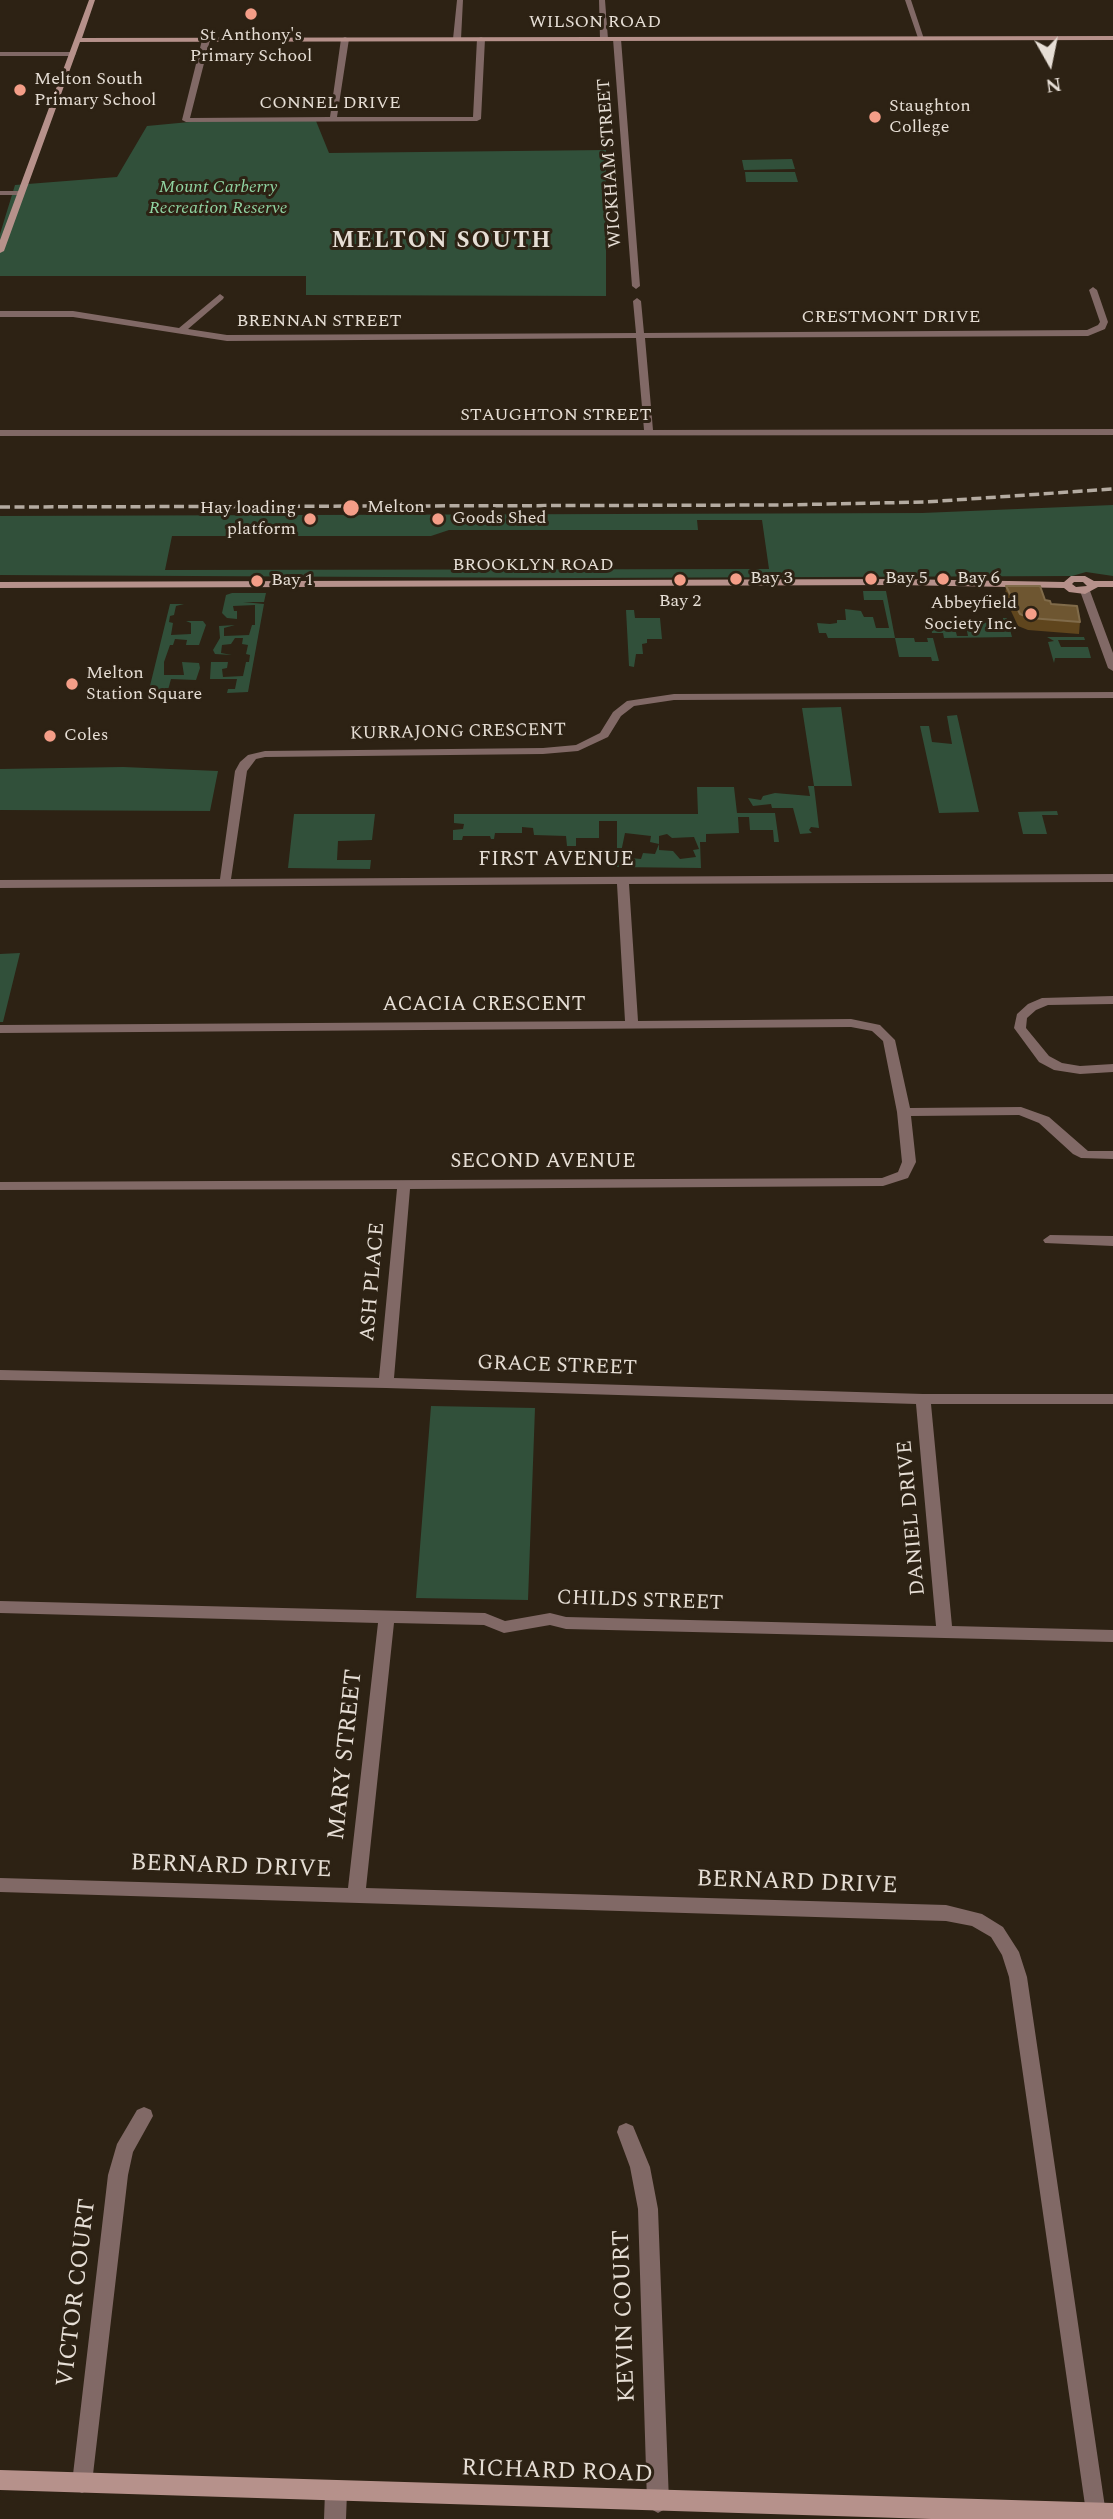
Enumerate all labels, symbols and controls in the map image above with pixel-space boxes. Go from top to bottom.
marker: St Anthony's Primary School [243,6,259,22]
street label: WILSON ROAD [529,12,661,34]
place label: St Anthony's Primary School [190,25,312,68]
north arrow [1015,28,1085,98]
place label: Melton South Primary School [34,69,156,112]
text: N [1043,69,1063,100]
street label: WICKHAM STREET [594,78,628,248]
marker: Melton South Primary School [12,82,28,98]
street label: CONNEL DRIVE [259,93,401,115]
place label: Staughton College [889,96,971,138]
marker: Staughton College [867,109,883,125]
park label: Mount Carberry Recreation Reserve [149,177,287,220]
district label: MELTON SOUTH [333,228,551,256]
street label: CRESTMONT DRIVE [801,307,981,329]
street label: BRENNAN STREET [236,311,402,333]
street label: STAUGHTON STREET [460,405,652,427]
place label: Melton [367,497,425,519]
place label: Hay loading platform [200,498,296,540]
marker: Melton [341,498,361,518]
place label: Goods Shed [452,508,547,530]
marker: Hay loading platform [302,511,318,527]
marker: Goods Shed [430,511,446,527]
street label: BROOKLYN ROAD [452,555,614,577]
place label: Bay 3 [750,568,793,590]
place label: Bay 5 [885,568,928,590]
place label: Bay 6 [957,568,1000,590]
place label: Bay 1 [271,570,314,592]
marker: Bay 3 [728,571,744,587]
marker: Bay 5 [863,571,879,587]
marker: Bay 6 [935,571,951,587]
marker: Bay 2 [672,572,688,588]
marker: Bay 1 [249,573,265,589]
place label: Bay 2 [659,591,701,613]
place label: Abbeyfield Society Inc. [924,593,1017,636]
marker: Abbeyfield Society Inc. [1023,606,1039,622]
place label: Melton Station Square [86,663,202,706]
marker: Melton Station Square [64,676,80,692]
street label: KURRAJONG CRESCENT [350,720,566,746]
place label: Coles [64,725,109,747]
marker: Coles [42,728,58,744]
street label: FIRST AVENUE [478,848,634,874]
street label: ACACIA CRESCENT [382,993,586,1019]
street label: SECOND AVENUE [450,1150,636,1176]
street label: ASH PLACE [356,1221,392,1343]
street label: GRACE STREET [477,1352,637,1382]
street label: DANIEL DRIVE [894,1439,932,1597]
street label: CHILDS STREET [556,1586,724,1618]
street label: MARY STREET [324,1668,370,1842]
street label: BERNARD DRIVE [130,1850,332,1886]
street label: BERNARD DRIVE [696,1866,898,1902]
street label: VICTOR COURT [52,2197,104,2389]
street label: KEVIN COURT [609,2229,643,2403]
street label: RICHARD ROAD [461,2455,653,2491]

